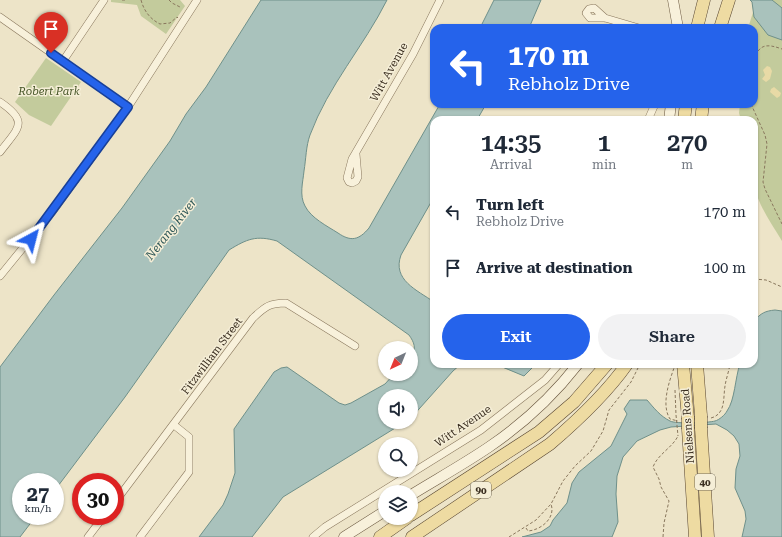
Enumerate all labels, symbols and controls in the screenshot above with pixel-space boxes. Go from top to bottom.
pin [34,12,68,53]
icon: arrive [40,18,62,40]
text: 170 m [508,39,589,72]
street label: Witt Avenue [368,40,410,104]
icon: left [442,40,494,92]
text: Rebholz Drive [508,73,630,94]
park label: Robert Park [17,85,80,98]
text: 14:35 [481,129,541,157]
text: 1 [598,129,611,157]
text: 270 [667,129,707,157]
text: Arrival [490,157,532,172]
text: min [592,157,616,172]
text: m [681,157,693,172]
water label: Nerang River [142,195,199,263]
text: Turn left [476,196,544,214]
icon: left [442,201,464,223]
text: 170 m [703,203,746,221]
text: Rebholz Drive [476,214,564,229]
position arrow [10,218,52,260]
icon: arrive [442,257,464,279]
text: Arrive at destination [476,259,632,277]
text: 100 m [703,259,746,277]
button: Exit [442,314,590,360]
button: Share [598,314,746,360]
street label: Fitzwilliam Street [179,315,245,397]
north arrow [378,341,418,381]
map controls [378,341,418,525]
street label: Nielsens Road [679,388,697,464]
button: sound [378,389,418,429]
street label: Witt Avenue [432,402,494,450]
button: search [378,437,418,477]
speed limit sign: 30 [72,473,124,525]
road number: 40 [695,474,715,490]
text: 27 [27,482,49,506]
road number: 90 [471,482,491,498]
button: layers [378,485,418,525]
text: km/h [25,503,51,514]

